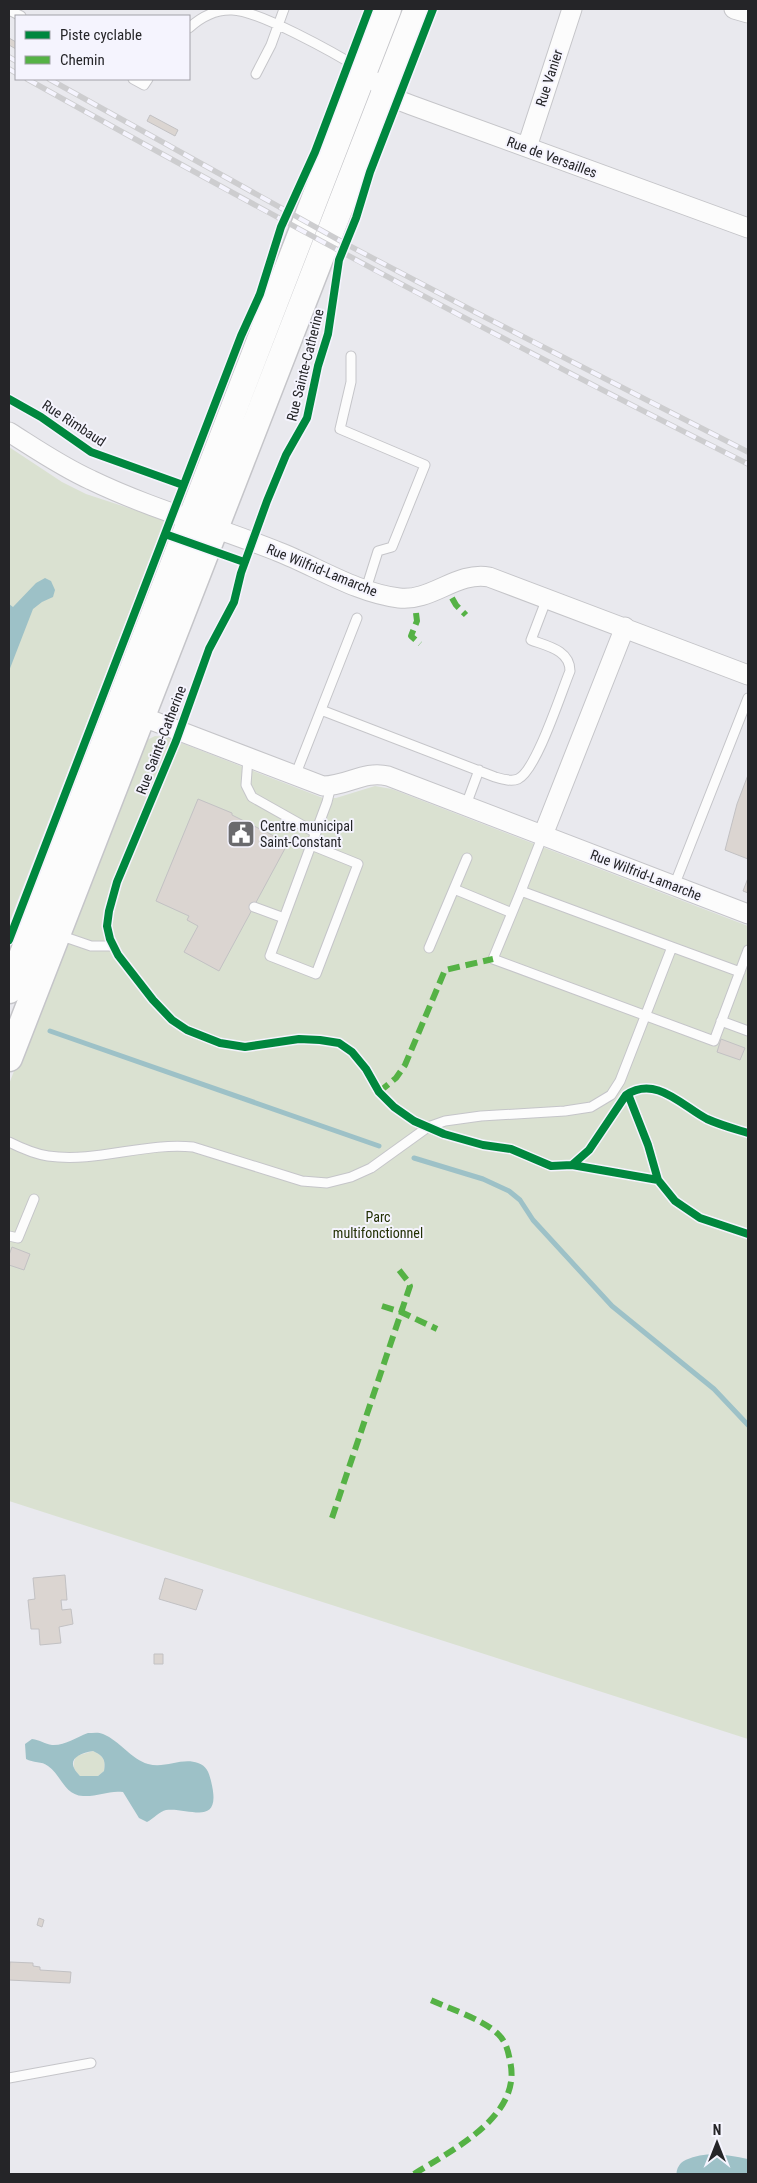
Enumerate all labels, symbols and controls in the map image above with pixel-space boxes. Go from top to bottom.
legend [15,15,190,80]
text: Piste cyclable [60,26,142,44]
street label: Rue Vanier [532,47,566,109]
text: Chemin [60,51,105,69]
street label: Rue de Versailles [505,133,599,181]
street label: Rue Sainte-Catherine [283,307,327,423]
street label: Rue Rimbaud [39,397,109,449]
street label: Rue Wilfrid-Lamarche [264,540,380,600]
street label: Rue Sainte-Catherine [133,683,189,797]
place label: Centre municipal Saint-Constant [260,818,353,850]
public building icon: Centre municipal Saint-Constant [226,819,256,849]
street label: Rue Wilfrid-Lamarche [588,846,704,904]
park label: Parc multifonctionnel [333,1209,423,1241]
north arrow [692,2118,742,2168]
text: N [713,2122,721,2138]

